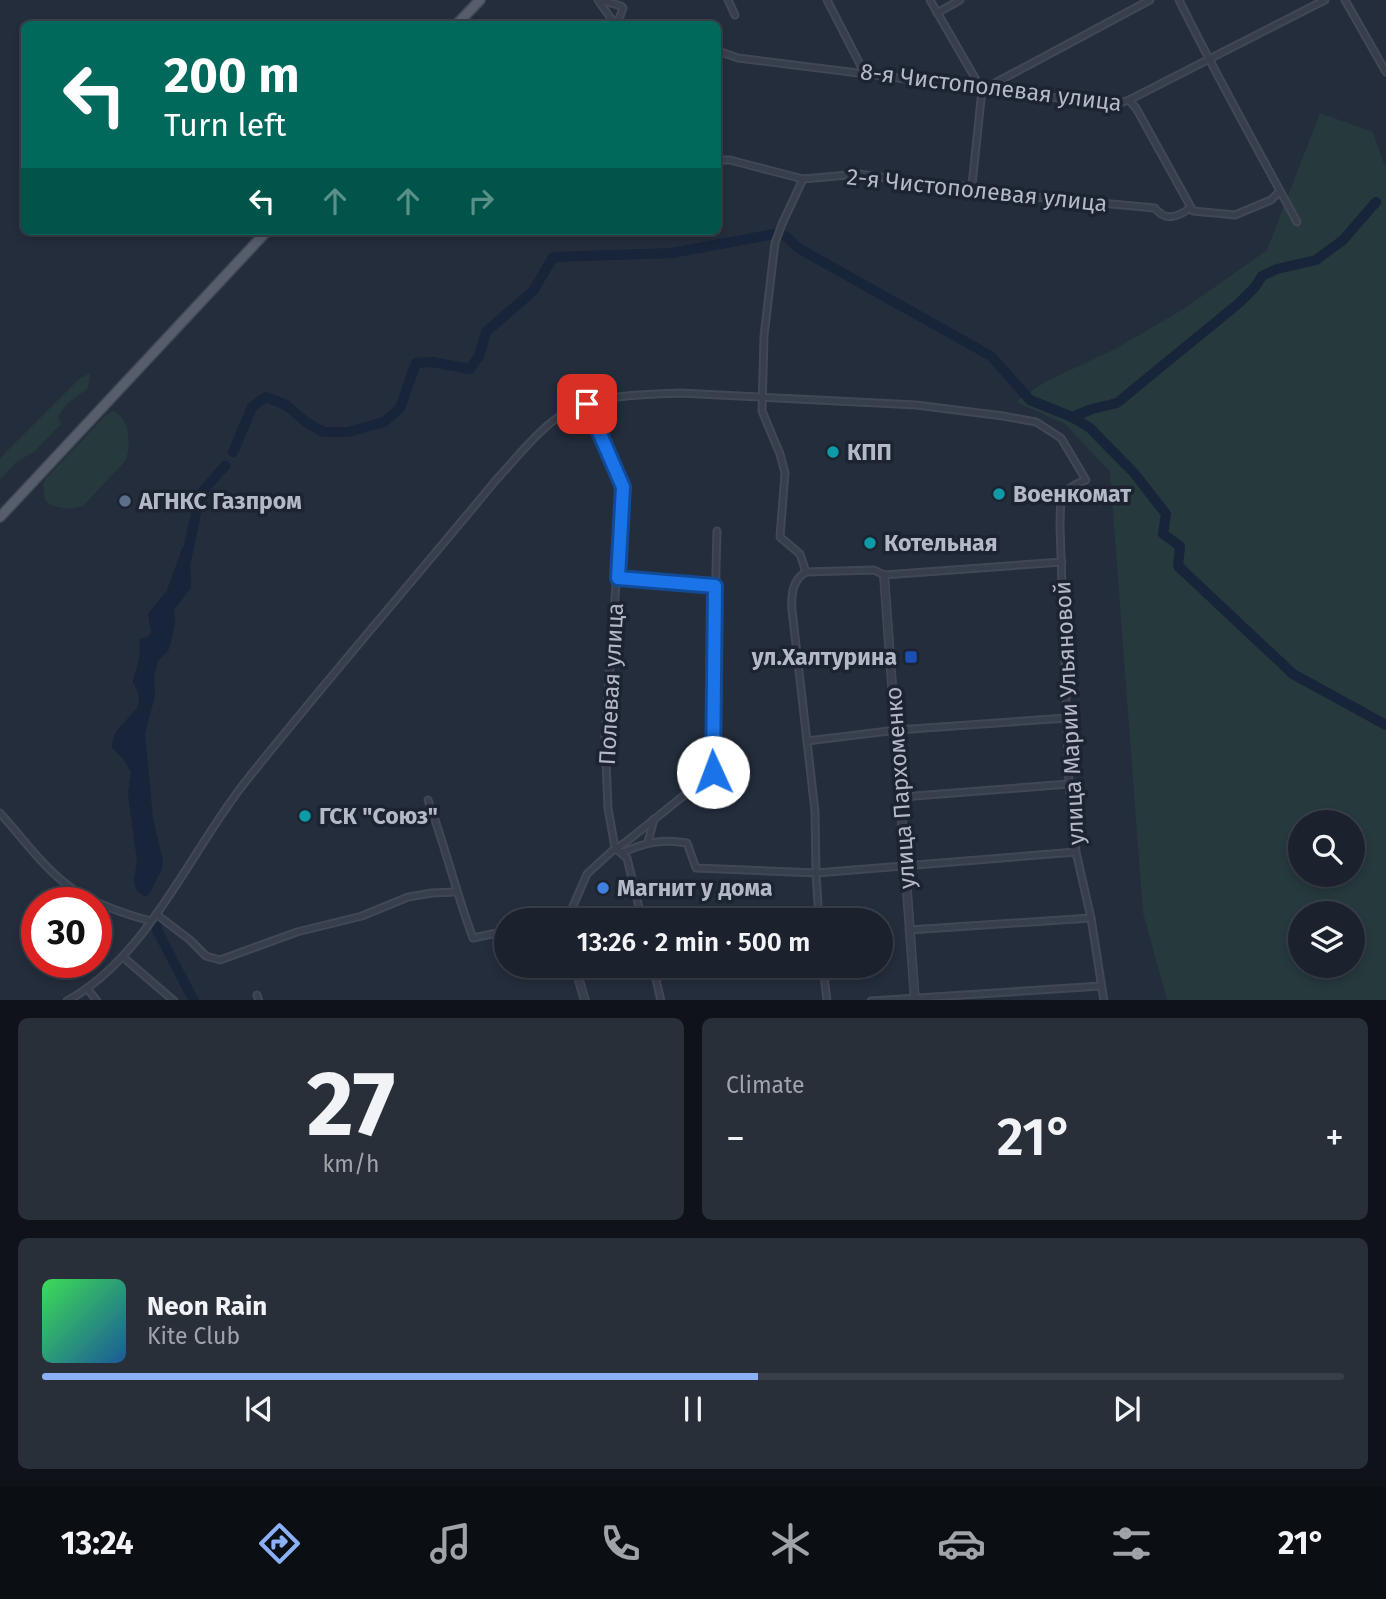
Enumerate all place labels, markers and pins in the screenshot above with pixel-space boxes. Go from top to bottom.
pin [557,374,617,434]
place label: КПП [847,438,892,466]
marker: КПП [825,444,841,460]
place label: Военкомат [1013,480,1131,508]
marker: Военкомат [991,486,1007,502]
place label: АГНКС Газпром [138,487,302,515]
marker: АГНКС Газпром [117,493,133,509]
place label: Котельная [884,529,998,557]
marker: Котельная [862,535,878,551]
place label: ул.Халтурина [751,643,897,671]
marker: ул.Халтурина [903,649,919,665]
place label: ГСК "Союз" [319,802,438,830]
marker: ГСК "Союз" [297,808,313,824]
place label: Магнит у дома [617,874,773,902]
marker: Магнит у дома [595,880,611,896]

